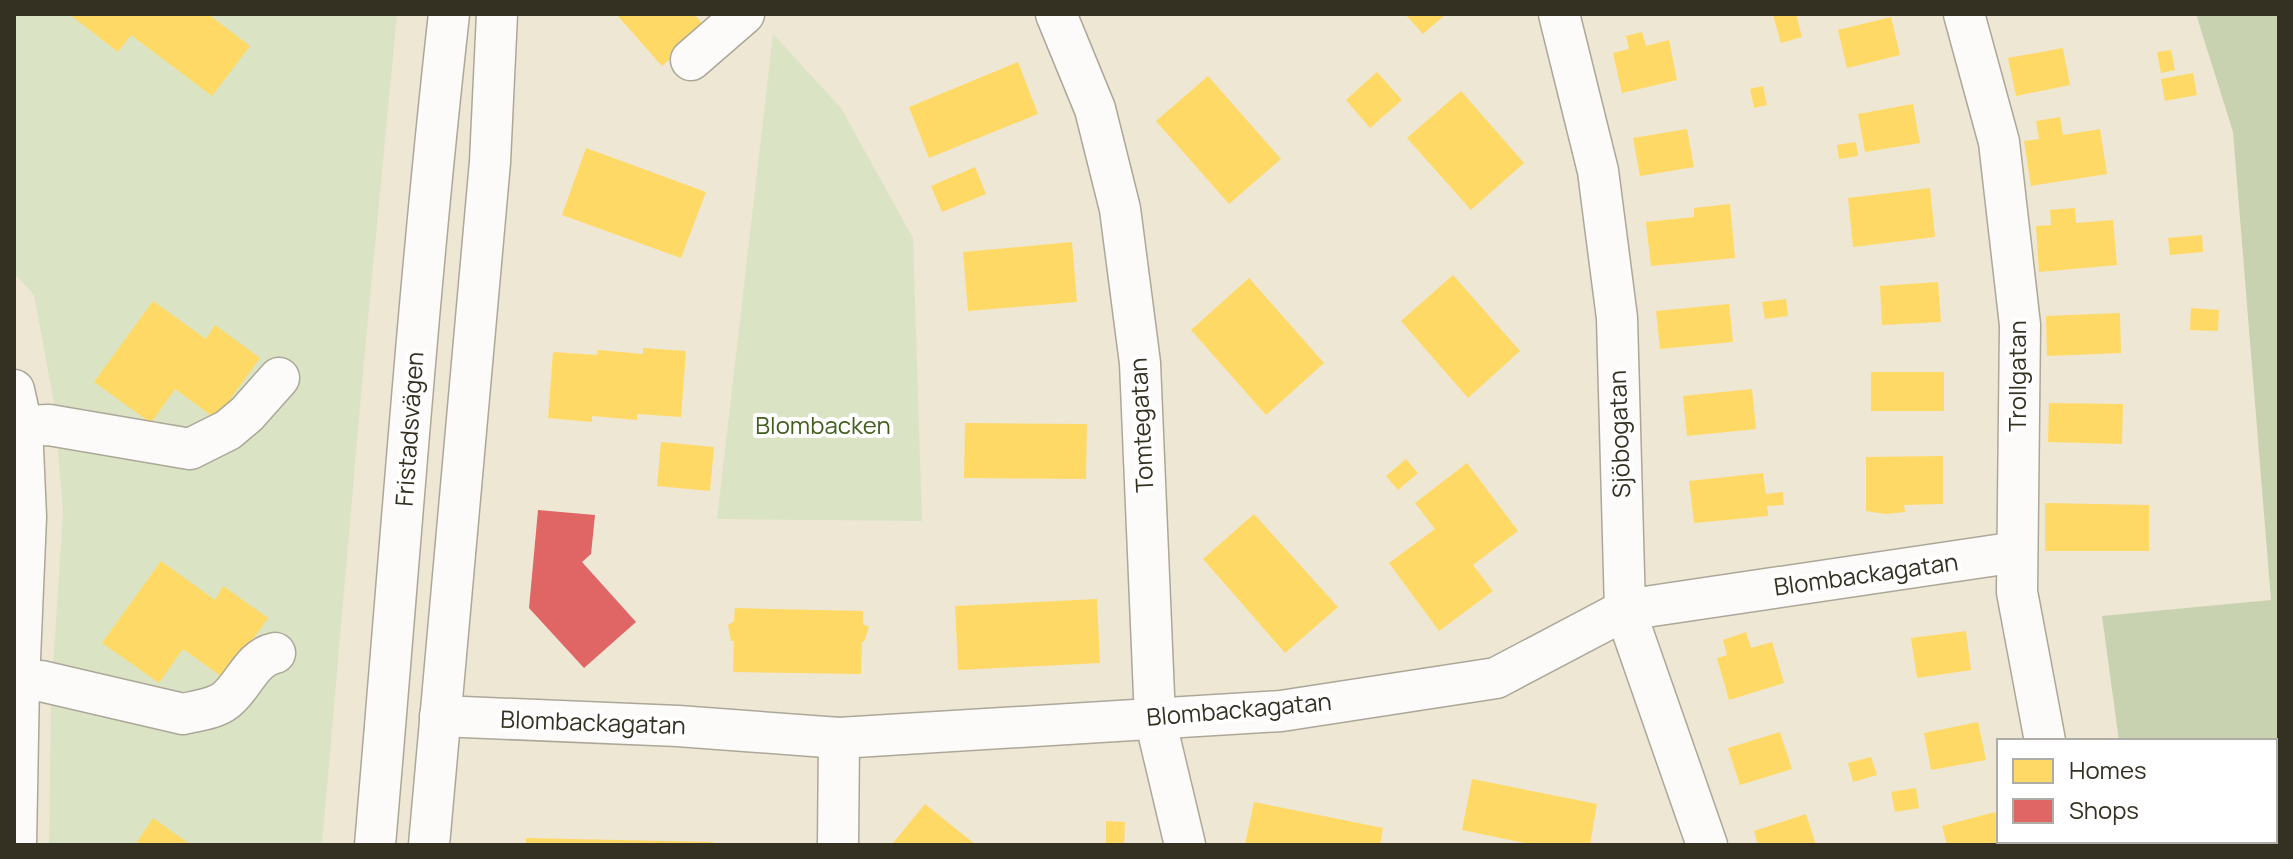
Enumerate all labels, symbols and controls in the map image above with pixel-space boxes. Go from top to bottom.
street label: Trollgatan [2000,320,2033,432]
street label: Fristadsvägen [387,350,430,507]
street label: Tomtegatan [1120,357,1161,493]
street label: Sjöbogatan [1600,369,1637,499]
park label: Blombacken [755,408,891,441]
street label: Blombackagatan [1772,544,1960,603]
street label: Blombackagatan [1145,684,1333,733]
street label: Blombackagatan [500,702,686,741]
legend [1997,739,2277,843]
text: Homes [2069,753,2147,786]
text: Shops [2069,793,2139,826]

